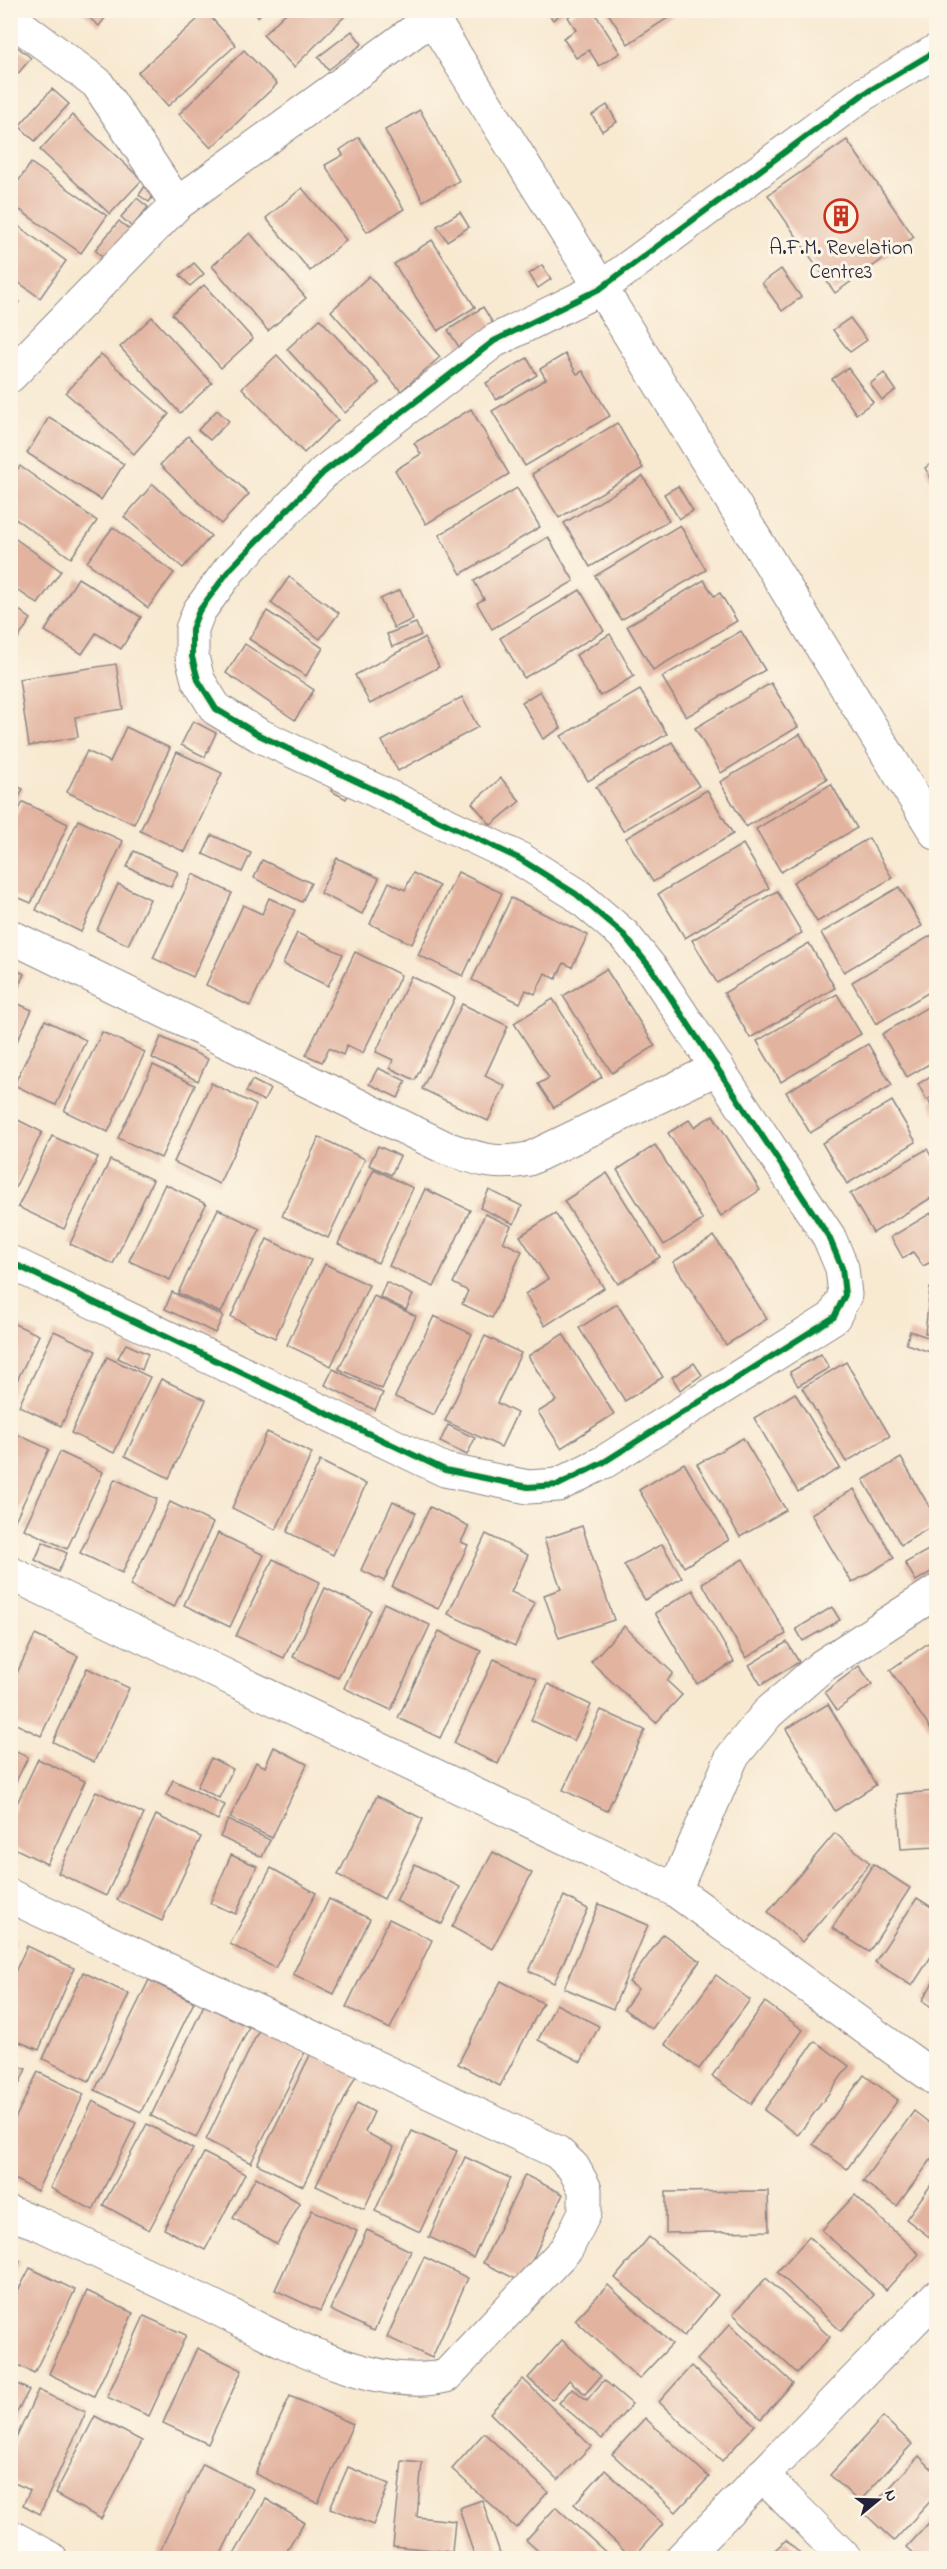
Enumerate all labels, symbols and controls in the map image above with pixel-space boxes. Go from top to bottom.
building icon: A.F.M. Revelation Centre3 [823,198,859,234]
place label: A.F.M. Revelation Centre3 [769,234,913,288]
north arrow [848,2470,908,2530]
text: N [877,2487,903,2505]

